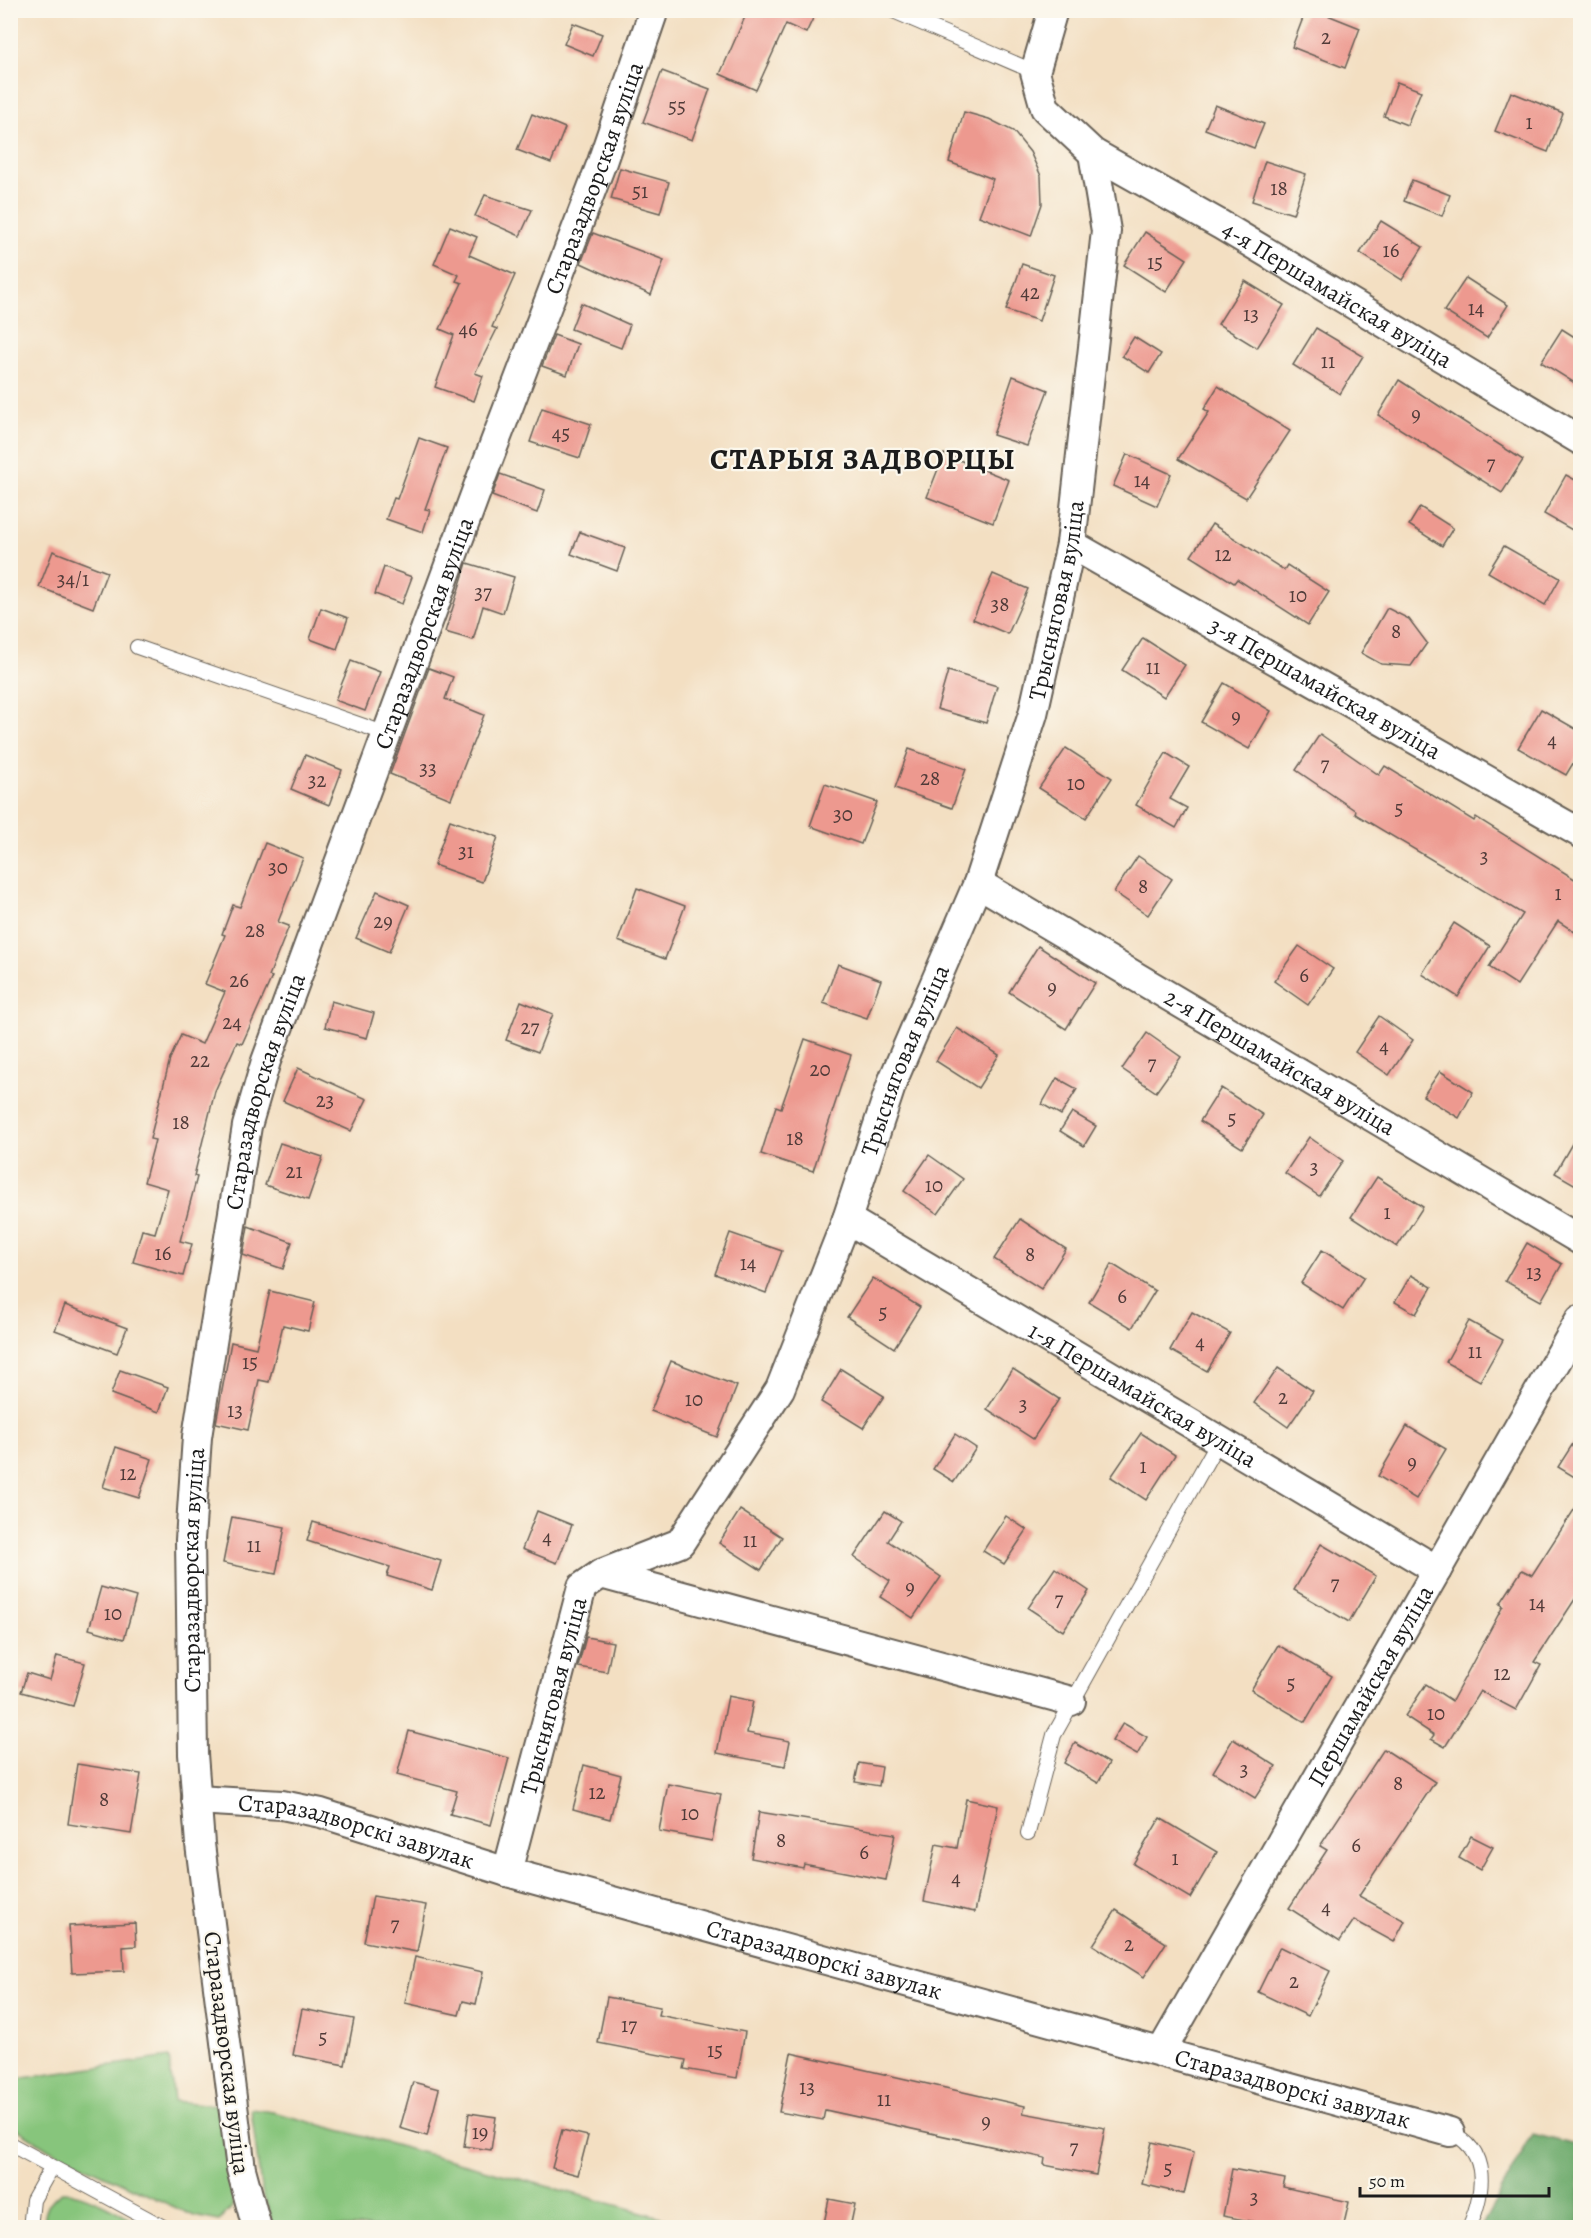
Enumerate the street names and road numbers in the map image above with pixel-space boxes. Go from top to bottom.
street label: Старазадворская вуліца [537,58,651,299]
street label: 4-я Першамайская вуліца [1216,213,1458,376]
street label: Трысняговая вуліца [1021,499,1092,703]
street label: Старазадворская вуліца [366,513,481,754]
street label: 3-я Першамайская вуліца [1203,609,1447,767]
street label: Трысняговая вуліца [853,959,957,1160]
street label: Старазадворская вуліца [218,969,313,1212]
street label: 2-я Першамайская вуліца [1158,981,1402,1143]
street label: 1-я Першамайская вуліца [1023,1315,1261,1473]
street label: Старазадворская вуліца [174,1447,212,1693]
street label: Першамайская вуліца [1300,1579,1441,1792]
street label: Трысняговая вуліца [512,1594,595,1798]
street label: Старазадворскі завулак [237,1786,478,1877]
street label: Старазадворскі завулак [703,1912,946,2007]
street label: Старазадворская вуліца [196,1930,258,2176]
street label: Старазадворскі завулак [1171,2041,1414,2136]

